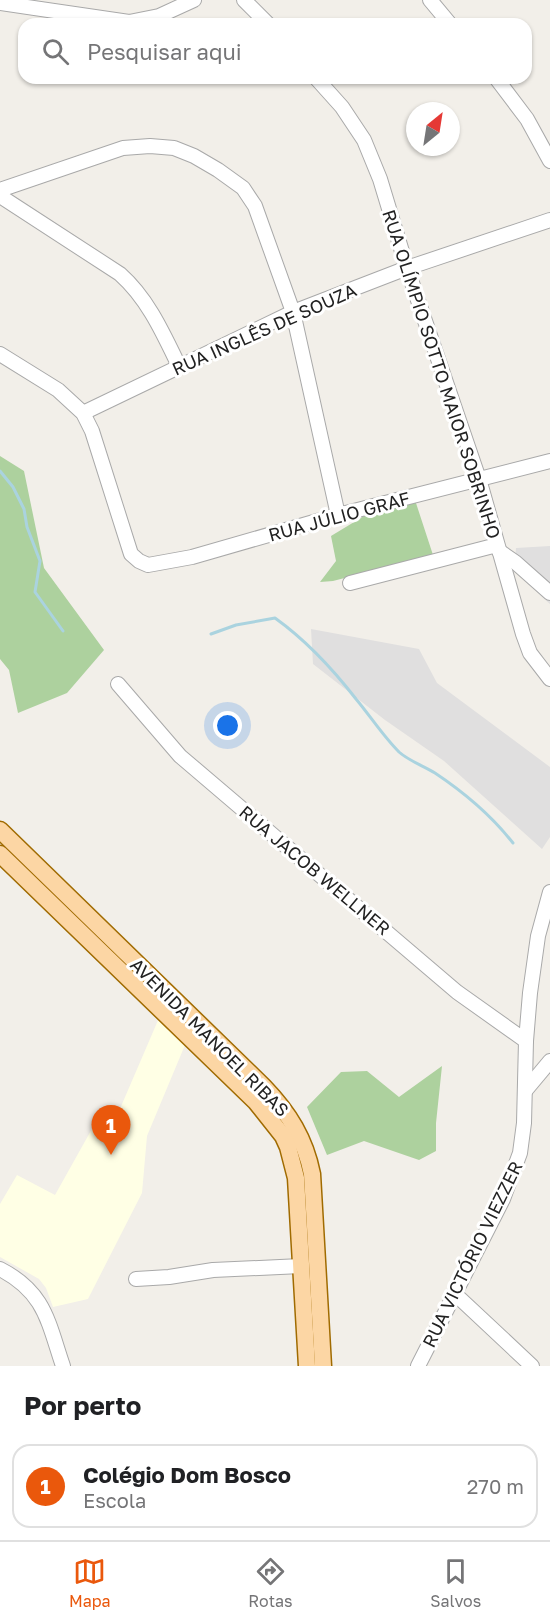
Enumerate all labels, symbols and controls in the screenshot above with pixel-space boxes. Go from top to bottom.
search box [18,18,532,84]
icon: search [39,35,72,68]
text: Pesquisar aqui [87,38,242,65]
north arrow [406,102,460,156]
street label: RUA OLÍMPIO SOTTO MAIOR SOBRINHO [378,207,506,541]
street label: RUA INGLÊS DE SOUZA [168,278,360,380]
street label: RUA JÚLIO GRAF [266,487,412,545]
your location [213,711,242,740]
street label: RUA JACOB WELLNER [235,800,395,940]
street label: AVENIDA MANOEL RIBAS [126,953,294,1121]
pin: 1 [92,1106,130,1155]
street label: RUA VICTÓRIO VIEZZER [417,1157,527,1351]
text: Por perto [24,1390,141,1421]
text: Colégio Dom Bosco [83,1461,291,1488]
text: 1 [40,1474,51,1498]
text: 270 m [467,1474,524,1498]
text: Escola [83,1488,146,1512]
tab: Mapa [69,1555,111,1611]
tab: Rotas [248,1555,293,1611]
tab: Salvos [430,1555,481,1611]

